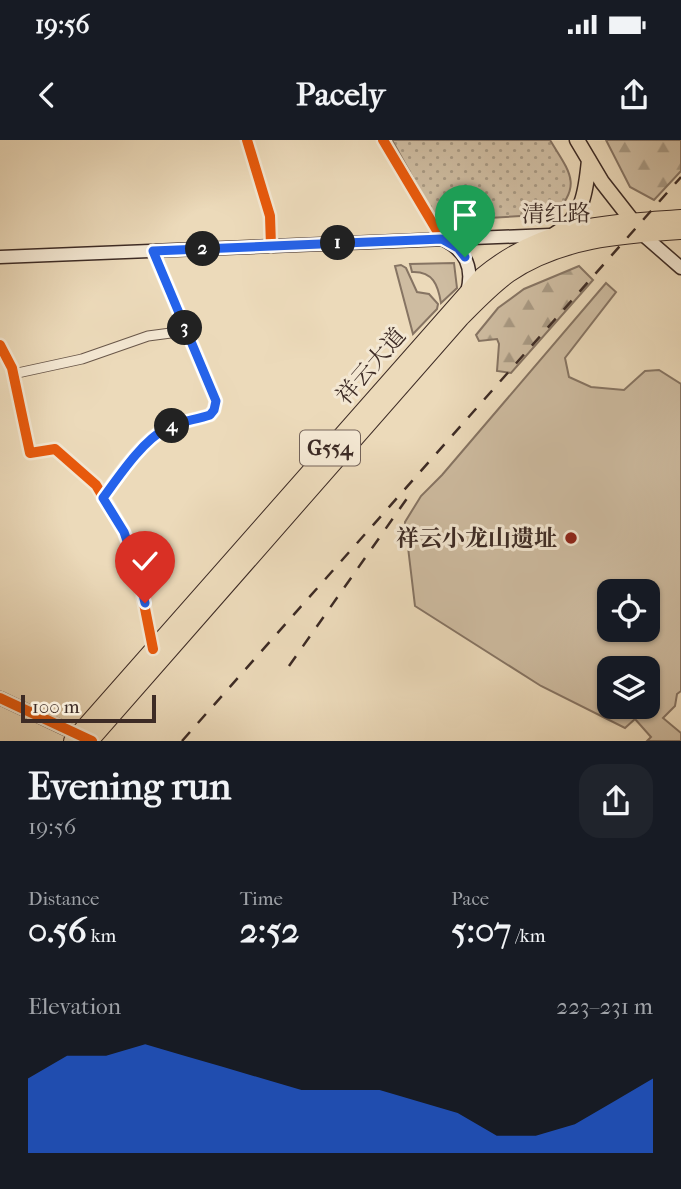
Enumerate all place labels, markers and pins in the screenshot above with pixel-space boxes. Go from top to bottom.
pin [435,185,495,257]
pin: 1 [320,226,356,260]
pin: 2 [186,232,220,266]
pin: 3 [168,310,202,346]
pin: 4 [154,408,190,444]
place label: 祥云小龙山遗址 [396,525,557,552]
marker: 祥云小龙山遗址 [563,530,579,546]
pin [115,531,175,603]

